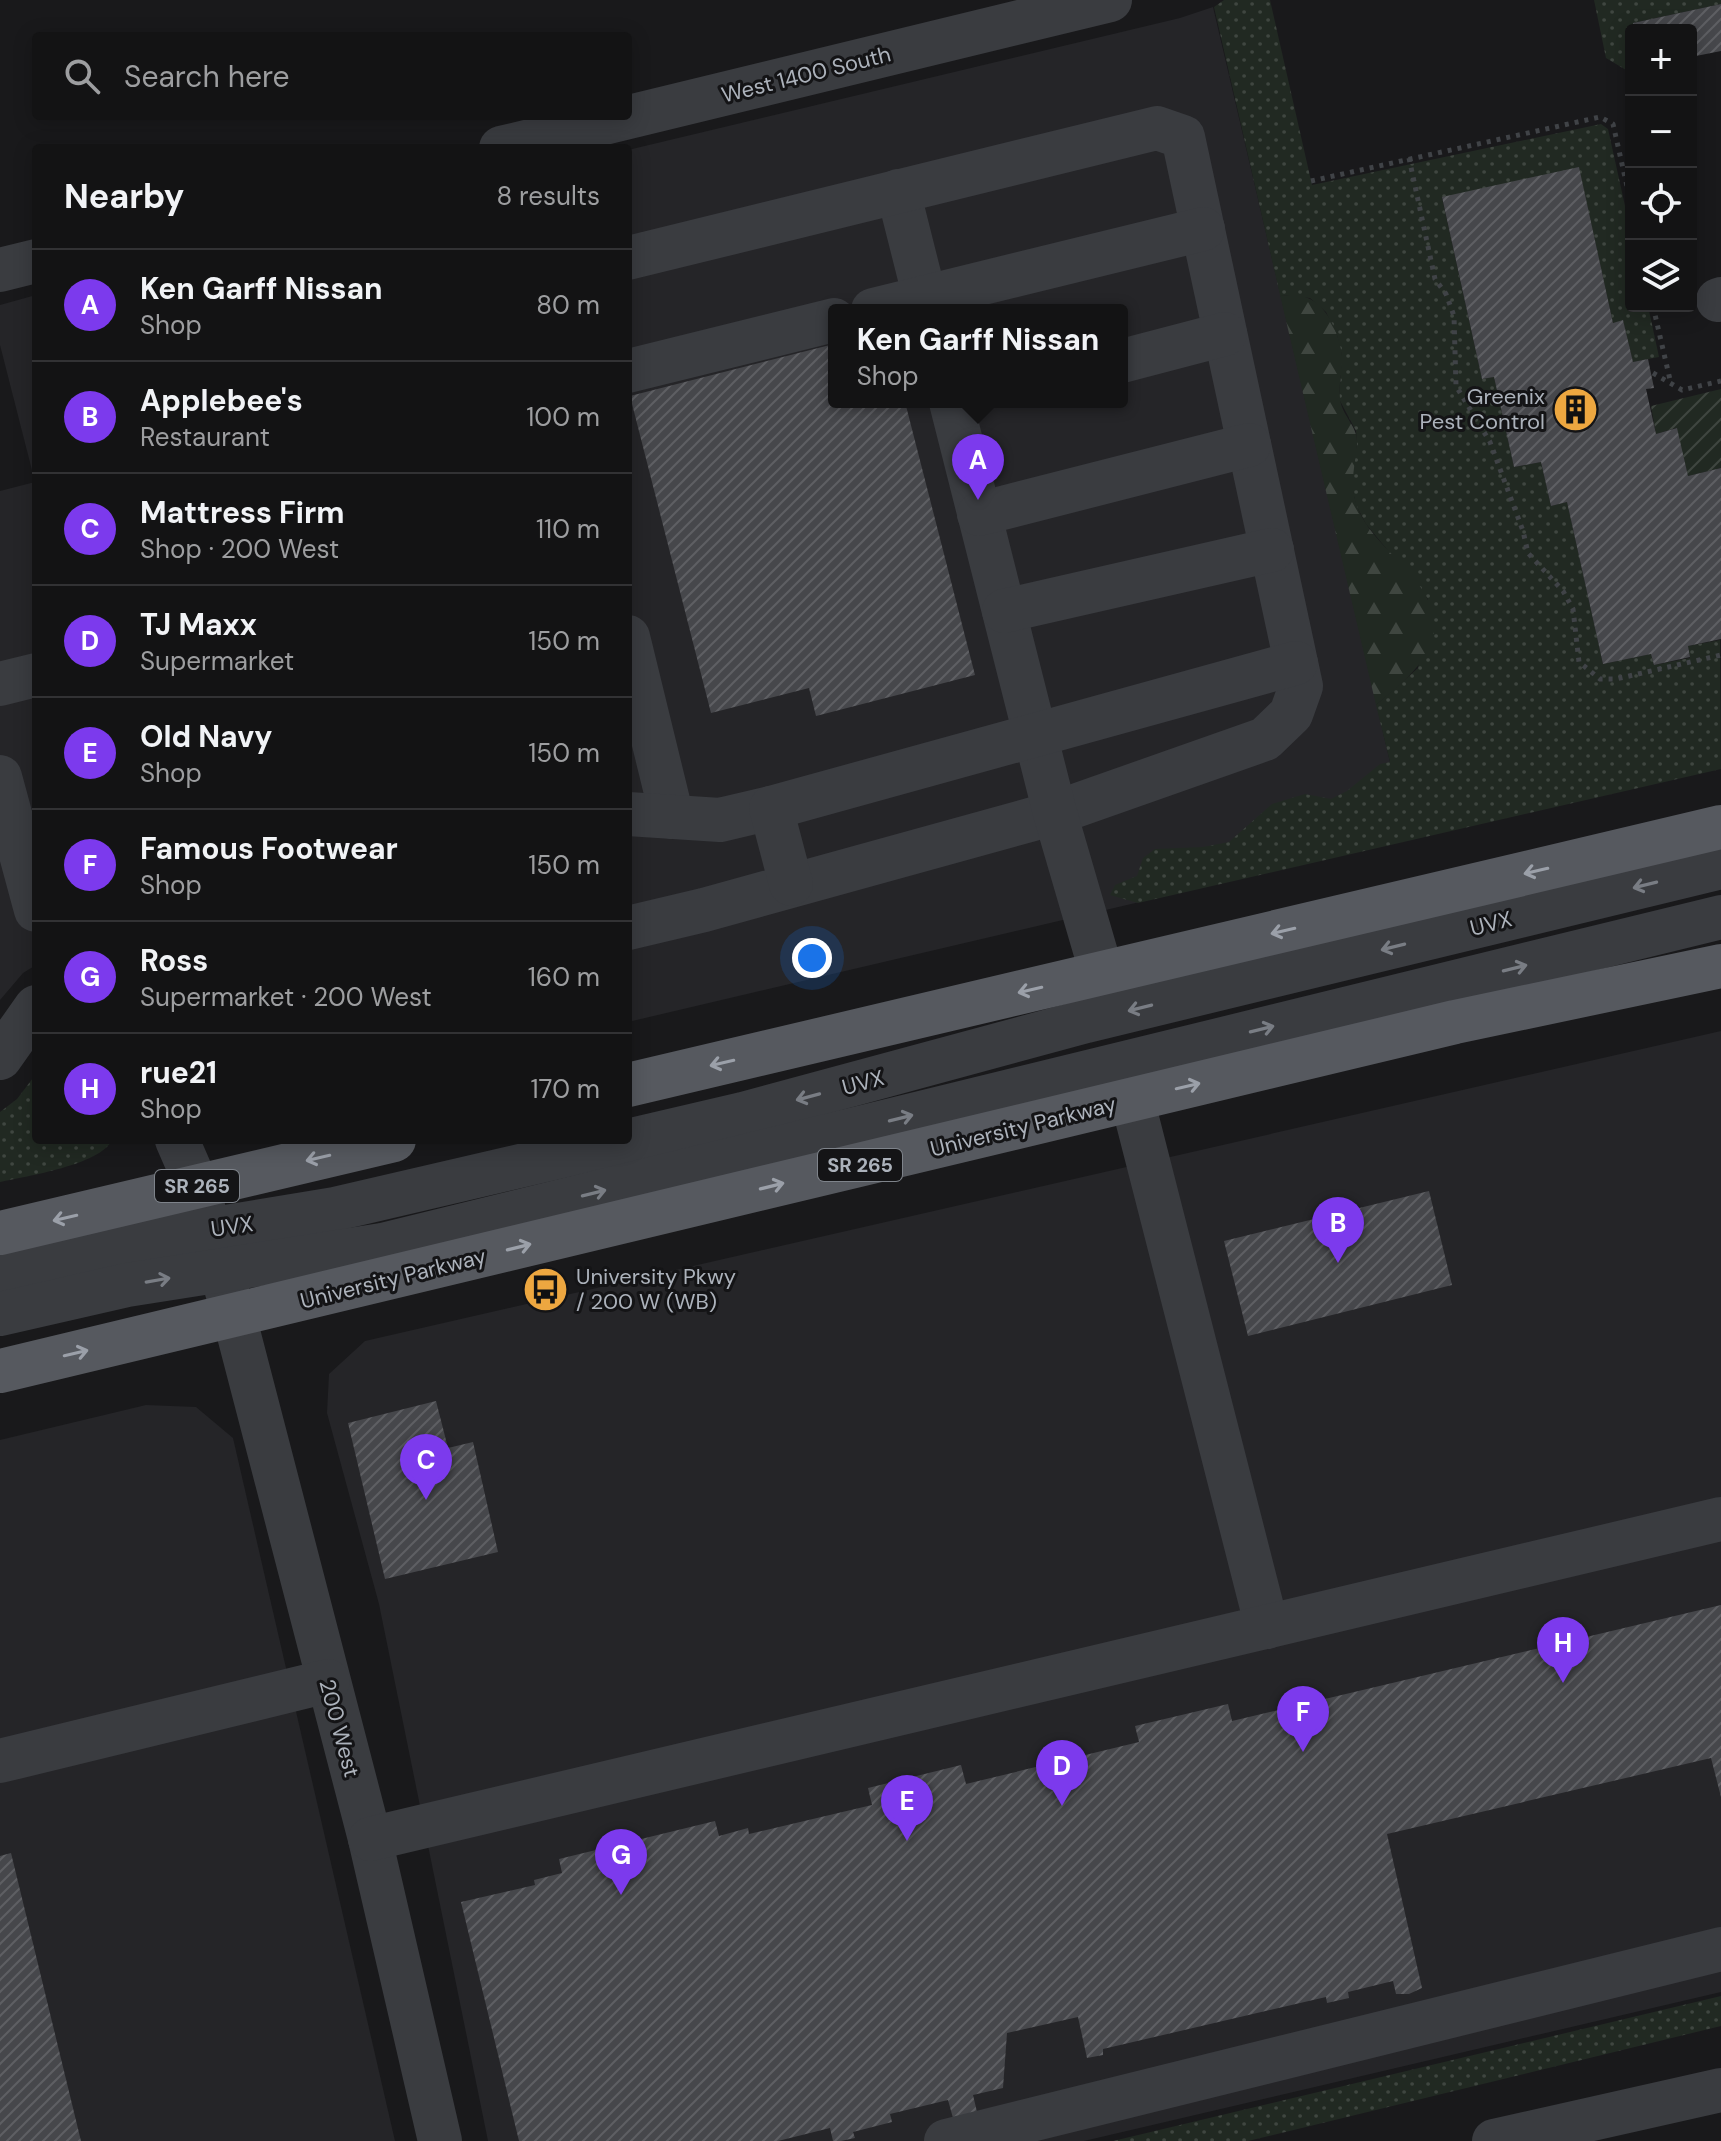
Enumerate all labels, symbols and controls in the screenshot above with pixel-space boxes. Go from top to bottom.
map controls [1625,24,1697,312]
button: + [1625,24,1697,96]
search box [32,32,632,120]
street label: West 1400 South [718,39,894,110]
icon: search [60,54,104,98]
text: Search here [124,57,290,96]
button: − [1625,96,1697,168]
button: locate [1625,168,1697,240]
text: Nearby [64,174,184,219]
text: 8 results [496,179,600,213]
button: layers [1625,240,1697,312]
text: Ken Garff Nissan [140,269,383,308]
text: A [81,288,99,322]
text: 80 m [536,288,600,322]
popup [828,304,1128,408]
text: Shop [140,308,202,342]
text: Ken Garff Nissan [857,320,1099,359]
text: Shop [857,359,918,393]
text: Applebee's [140,381,303,420]
place label: Greenix Pest Control [1420,382,1545,436]
building icon: Greenix Pest Control [1552,385,1600,433]
text: B [82,400,98,434]
text: 100 m [526,400,600,434]
text: Restaurant [140,420,270,454]
pin: A [952,434,1004,500]
text: Mattress Firm [140,493,344,532]
text: C [80,512,100,546]
text: 110 m [536,512,600,546]
text: Shop · 200 West [140,532,339,566]
text: TJ Maxx [140,605,257,644]
text: D [81,624,99,658]
text: 150 m [528,624,600,658]
text: Supermarket [140,644,294,678]
text: Old Navy [140,717,272,756]
text: E [82,736,98,770]
text: 150 m [528,736,600,770]
text: Shop [140,756,202,790]
text: Famous Footwear [140,829,398,868]
text: F [83,848,97,882]
text: 150 m [528,848,600,882]
one-way arrow [1524,864,1549,879]
text: Shop [140,868,202,902]
one-way arrow [1633,878,1659,893]
street label: UVX [1467,904,1515,943]
one-way arrow [1271,924,1296,939]
your location [792,938,832,978]
one-way arrow [1380,940,1406,955]
text: Ross [140,941,208,980]
one-way arrow [1501,959,1527,974]
text: G [80,960,100,994]
text: 160 m [528,960,600,994]
text: Supermarket · 200 West [140,980,432,1014]
one-way arrow [1018,984,1043,999]
one-way arrow [1128,1001,1153,1016]
one-way arrow [1249,1021,1274,1036]
text: rue21 [140,1053,217,1092]
one-way arrow [710,1056,736,1071]
street label: UVX [839,1063,887,1102]
text: H [81,1072,99,1106]
text: 170 m [531,1072,600,1106]
one-way arrow [1175,1078,1201,1093]
street label: University Parkway [927,1089,1119,1164]
one-way arrow [795,1090,821,1105]
text: Shop [140,1092,202,1126]
one-way arrow [887,1109,913,1124]
road number: SR 265 [818,1149,902,1181]
one-way arrow [306,1151,331,1166]
road number: SR 265 [155,1170,239,1202]
one-way arrow [759,1178,784,1193]
one-way arrow [580,1185,606,1200]
pin: B [1312,1197,1364,1263]
street label: UVX [209,1209,255,1244]
one-way arrow [53,1211,78,1226]
one-way arrow [506,1239,532,1254]
street label: University Parkway [297,1241,489,1316]
place label: University Pkwy / 200 W (WB) [576,1262,736,1316]
bus stop icon: University Pkwy / 200 W (WB) [521,1265,569,1313]
one-way arrow [145,1271,170,1286]
one-way arrow [63,1345,88,1360]
pin: C [400,1434,452,1500]
pin: H [1537,1617,1589,1683]
street label: 200 West [313,1676,366,1780]
pin: F [1277,1686,1329,1752]
pin: D [1036,1740,1088,1806]
pin: E [881,1775,933,1841]
pin: G [595,1829,647,1895]

